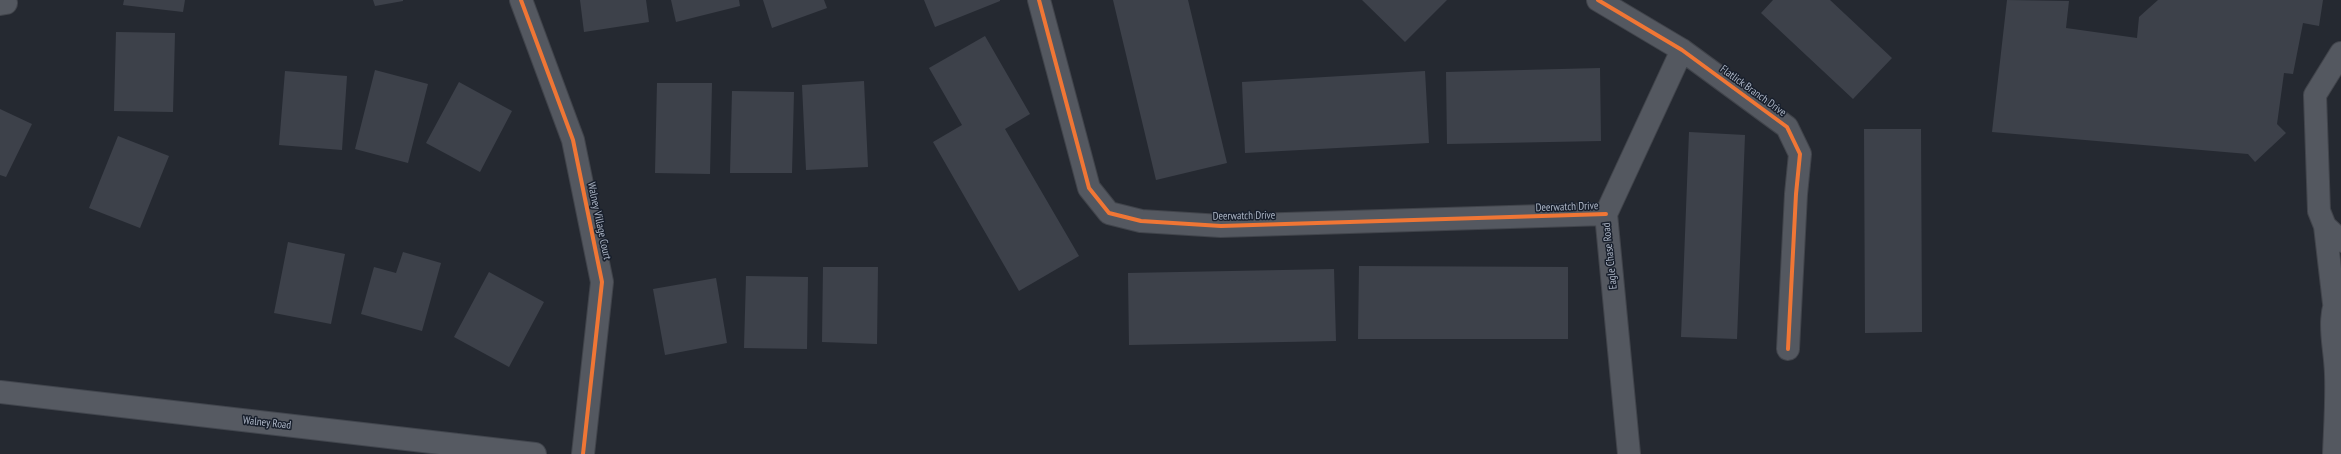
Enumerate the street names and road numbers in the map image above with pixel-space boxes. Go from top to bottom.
street label: Flatlick Branch Drive [1717,63,1789,119]
street label: Walney Village Court [584,181,614,261]
street label: Deerwatch Drive [1535,199,1599,215]
street label: Deerwatch Drive [1213,209,1275,223]
street label: Eagle Chase Road [1600,222,1620,290]
street label: Walney Road [242,414,292,432]

